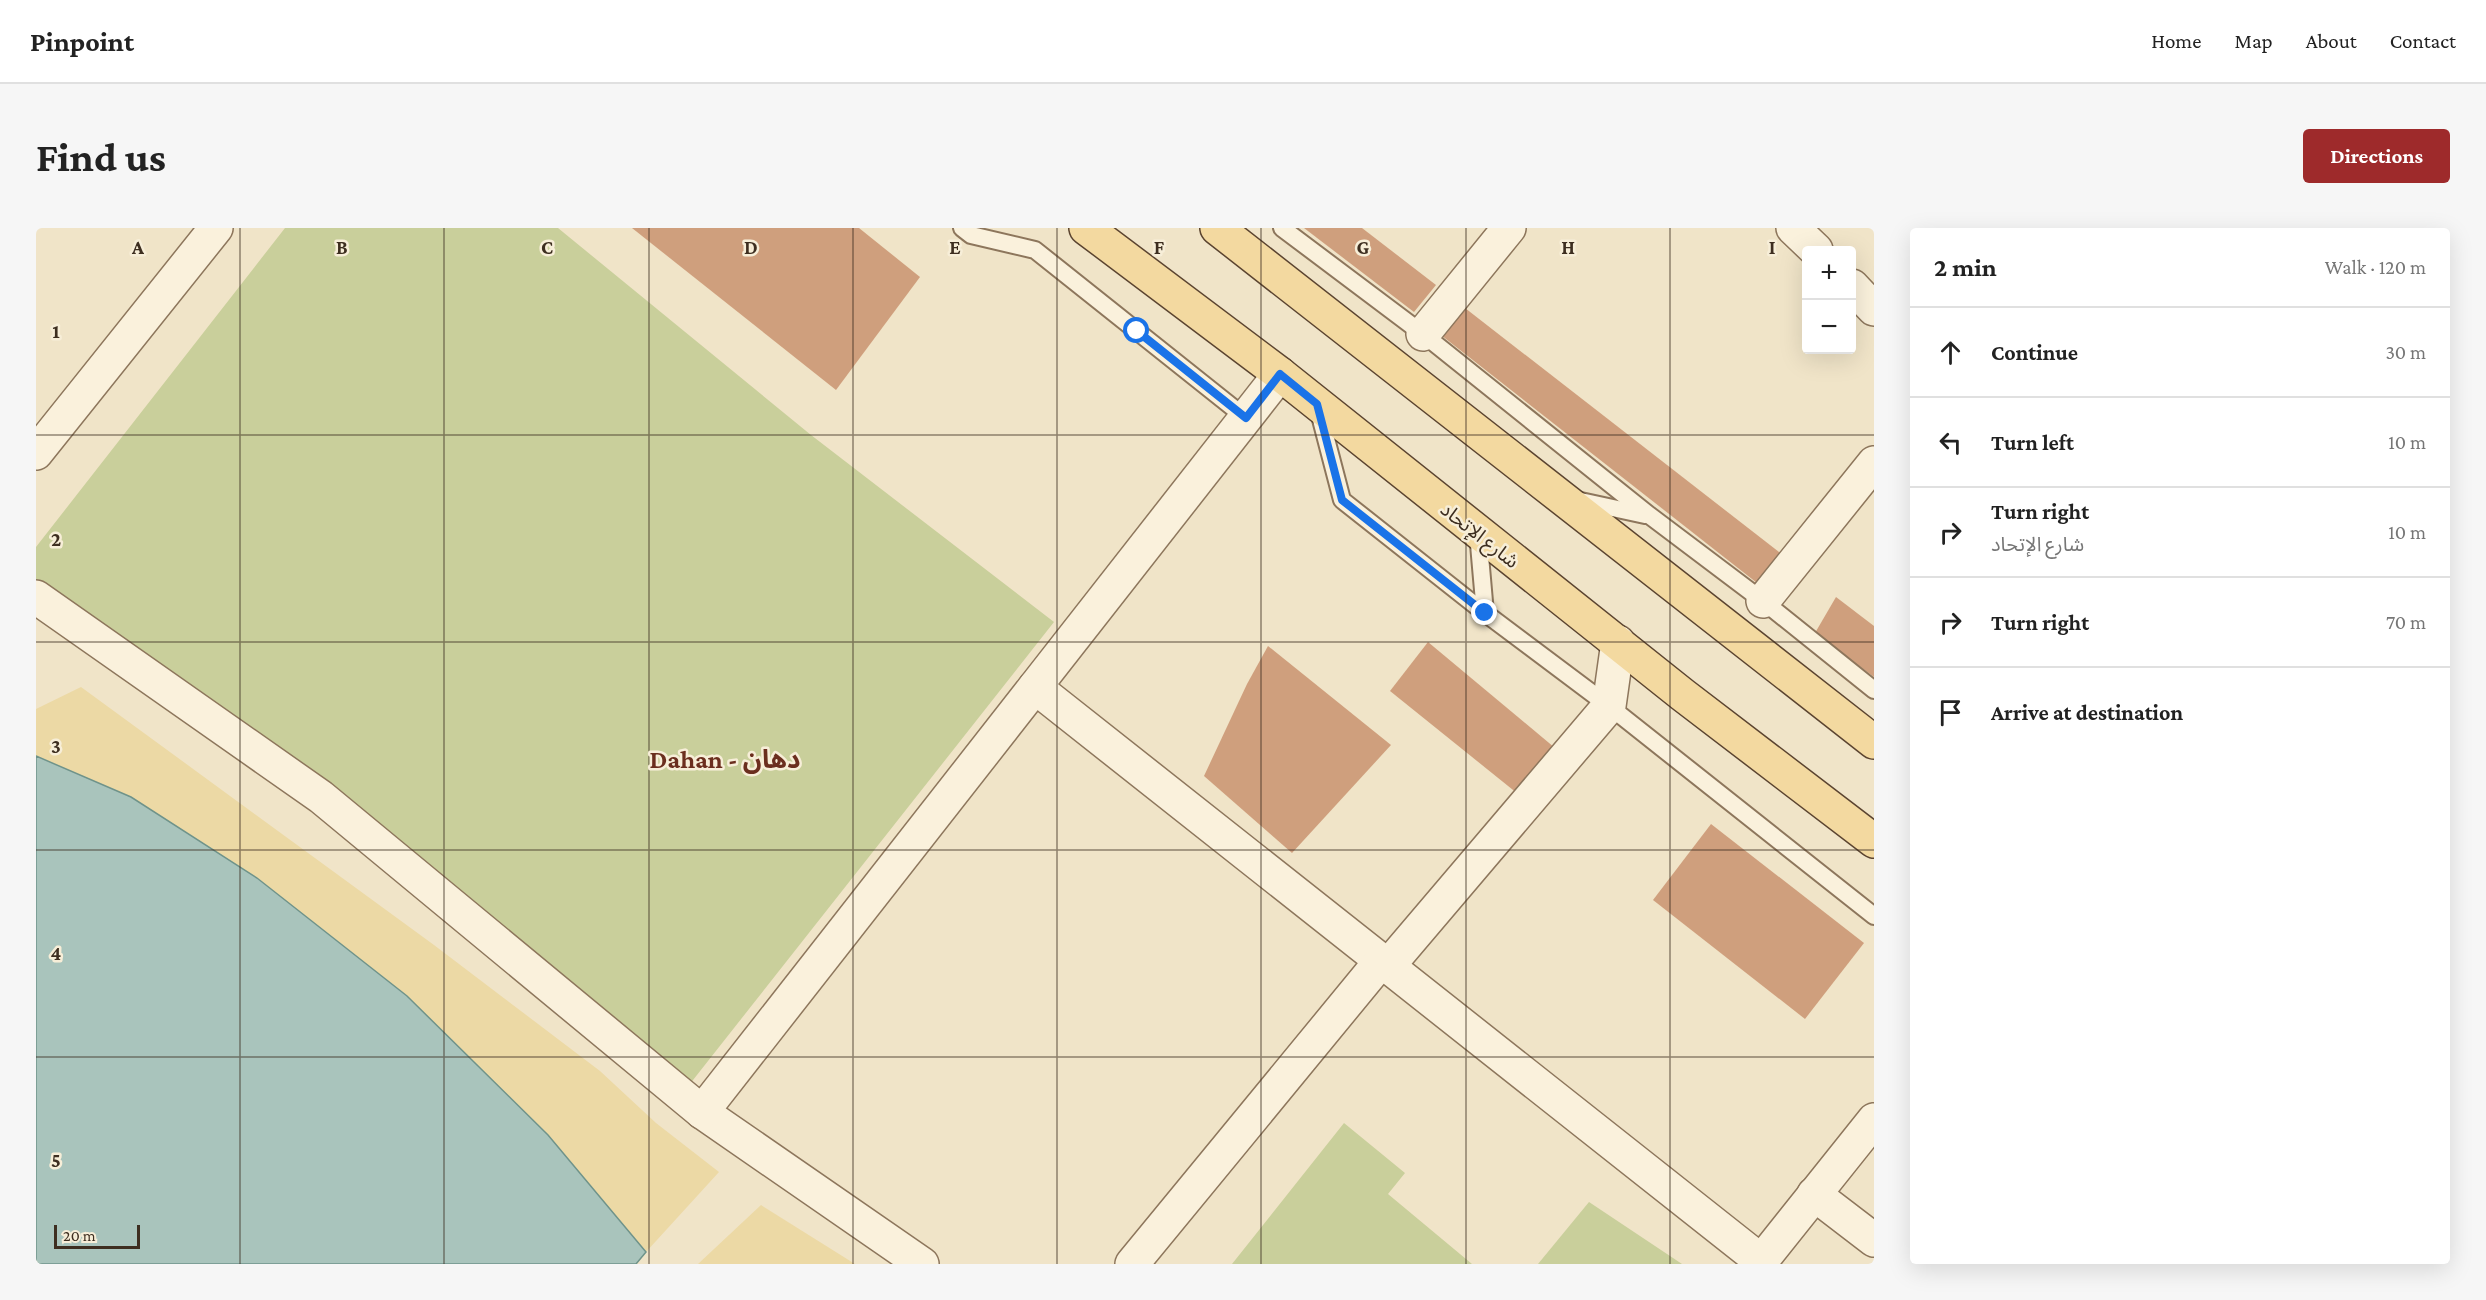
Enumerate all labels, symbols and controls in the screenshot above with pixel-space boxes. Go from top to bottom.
text: Pinpoint [30,26,134,57]
text: Home [2151,29,2201,53]
text: Map [2234,29,2273,53]
text: About [2306,29,2357,53]
text: Contact [2390,29,2456,53]
button: Directions [2303,129,2450,183]
text: Find us [36,133,166,180]
text: A [131,236,145,258]
text: B [336,236,348,258]
text: C [541,236,553,258]
text: D [744,236,758,258]
text: E [949,236,961,258]
text: F [1154,236,1165,258]
text: G [1357,236,1370,258]
text: H [1561,236,1575,258]
text: I [1769,236,1776,258]
map controls [1802,246,1856,354]
button: + [1802,246,1856,300]
text: 2 min [1934,253,1997,282]
text: Walk · 120 m [2325,256,2426,278]
button: − [1802,300,1856,354]
route start [1123,317,1149,343]
text: 1 [52,320,60,342]
icon: ahead [1934,336,1967,369]
text: Continue [1991,340,2078,365]
text: 30 m [2385,341,2426,363]
icon: left [1934,426,1967,459]
text: Turn left [1991,430,2074,455]
text: 10 m [2388,431,2426,453]
street label: شارع الإتحاد [1434,498,1524,576]
text: Turn right [1991,499,2089,524]
icon: right [1934,516,1967,549]
text: 10 m [2388,521,2426,543]
text: 2 [51,528,61,550]
text: شارع الإتحاد [1991,533,2084,555]
route end [1471,599,1497,625]
icon: right [1934,606,1967,639]
text: Turn right [1991,610,2089,635]
text: 70 m [2386,611,2426,633]
icon: arrive [1934,696,1967,729]
text: Arrive at destination [1991,700,2183,725]
text: 3 [51,735,61,757]
district label: Dahan - دهان [650,745,800,774]
text: 4 [51,942,62,964]
text: 5 [51,1149,61,1171]
scale bar [54,1222,140,1250]
text: 20 m [63,1227,96,1244]

